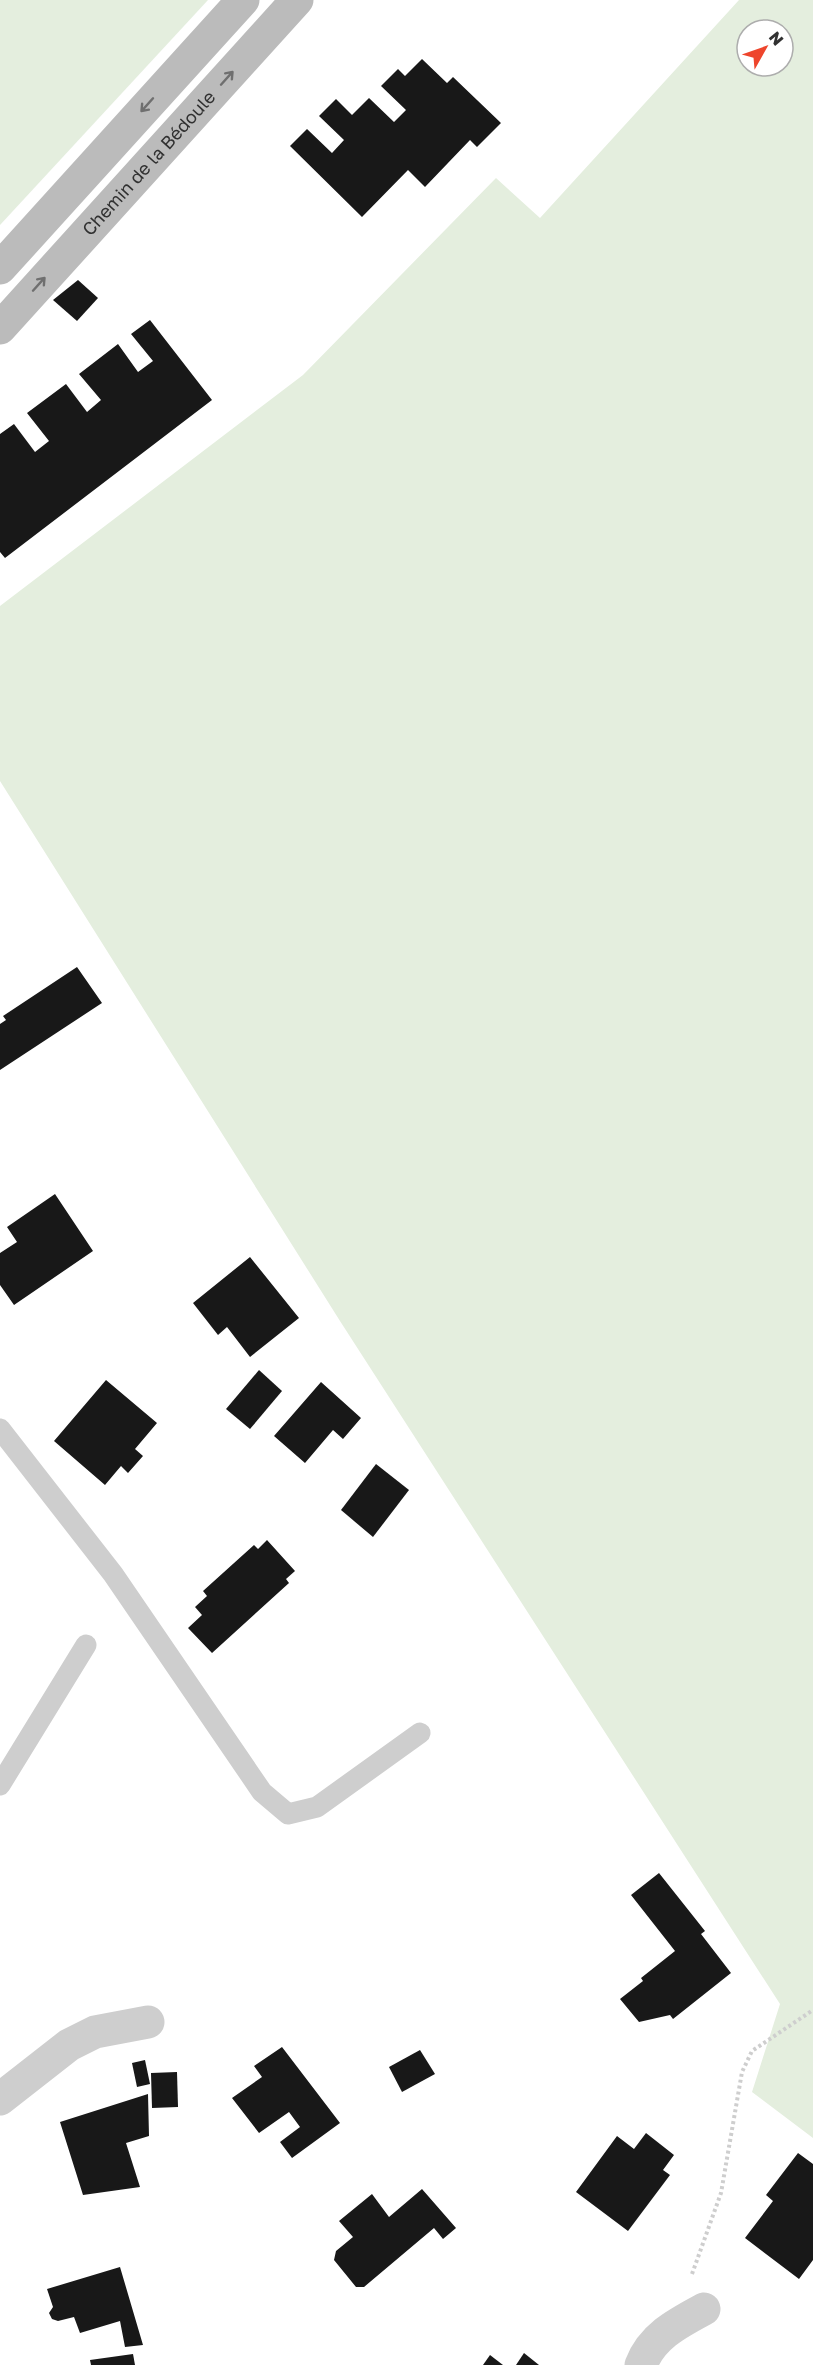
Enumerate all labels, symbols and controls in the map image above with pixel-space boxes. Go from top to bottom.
north arrow [735,18,795,78]
text: N [765,27,788,49]
one-way arrow [220,70,234,85]
street label: Chemin de la Bédoule [77,86,219,240]
one-way arrow [140,98,155,113]
one-way arrow [32,277,46,292]

